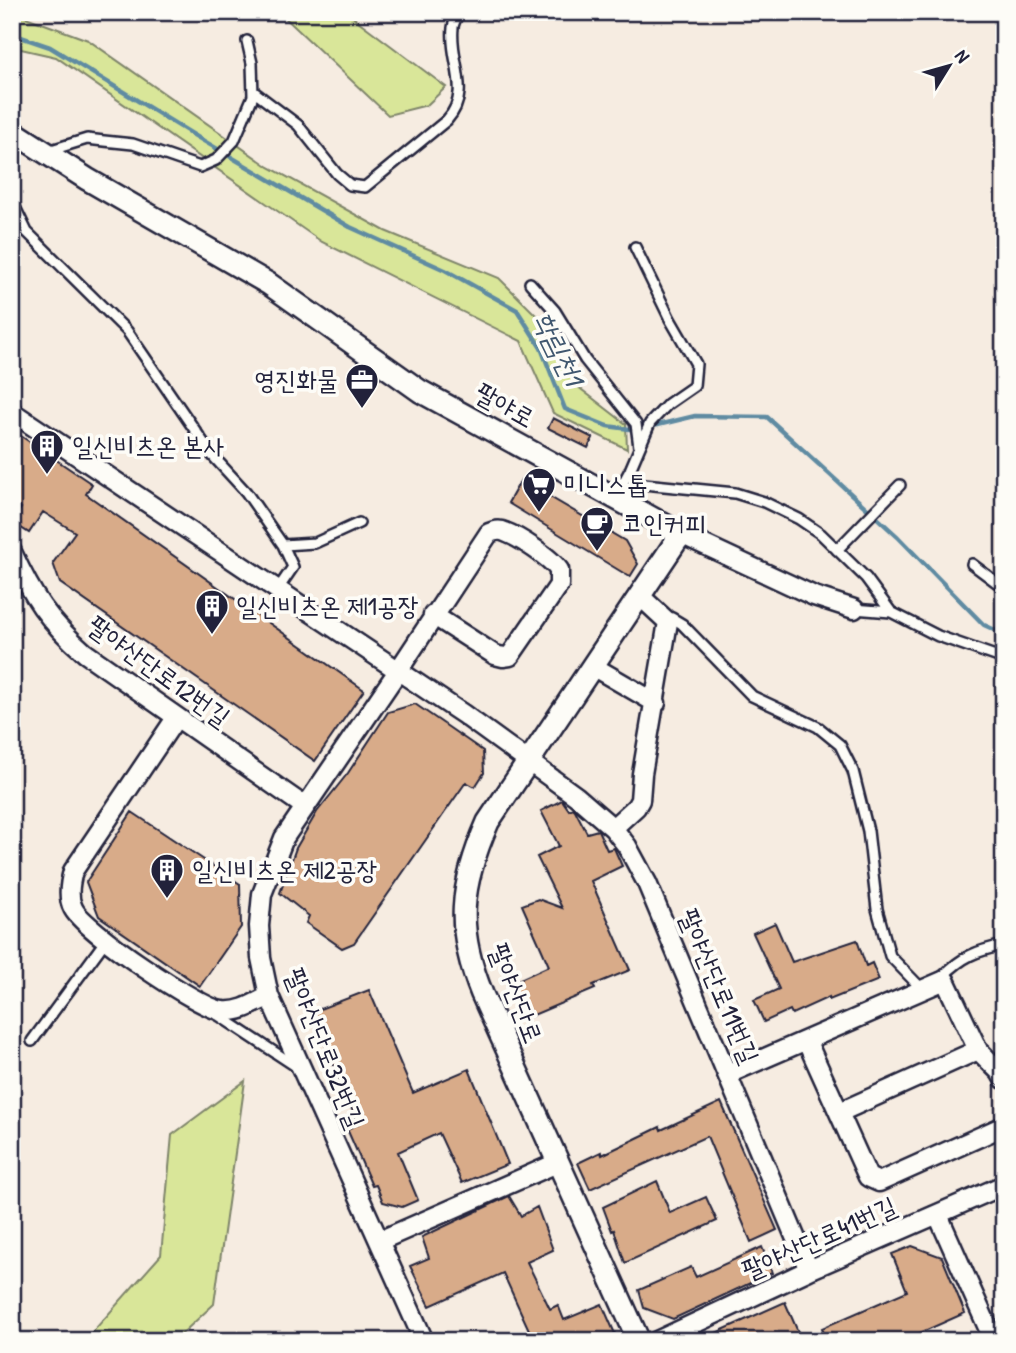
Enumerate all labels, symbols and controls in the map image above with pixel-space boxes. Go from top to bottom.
north arrow [914,32,984,102]
text: N [949,44,976,68]
water label: 학림천1 [525,305,595,395]
office icon: 영진화물 [343,361,381,410]
place label: 영진화물 [254,362,338,397]
street label: 팔야로 [469,374,541,435]
building icon: 일신비츠온 본사 [28,427,66,476]
place label: 일신비츠온 본사 [72,428,225,463]
supermarket icon: 미니스톱 [520,465,558,514]
place label: 미니스톱 [564,466,648,501]
cafe icon: 코인커피 [578,504,616,553]
place label: 코인커피 [622,505,706,540]
building icon: 일신비츠온 제1공장 [193,587,231,636]
place label: 일신비츠온 제1공장 [236,588,419,623]
street label: 팔야산단로12번길 [81,607,238,734]
building icon: 일신비츠온 제2공장 [148,851,186,900]
place label: 일신비츠온 제2공장 [192,852,378,887]
street label: 팔야산단로11번길 [671,903,768,1069]
street label: 팔야산단로 [481,938,552,1048]
street label: 팔야산단로32번길 [277,962,374,1133]
street label: 팔야산단로41번길 [736,1188,902,1287]

